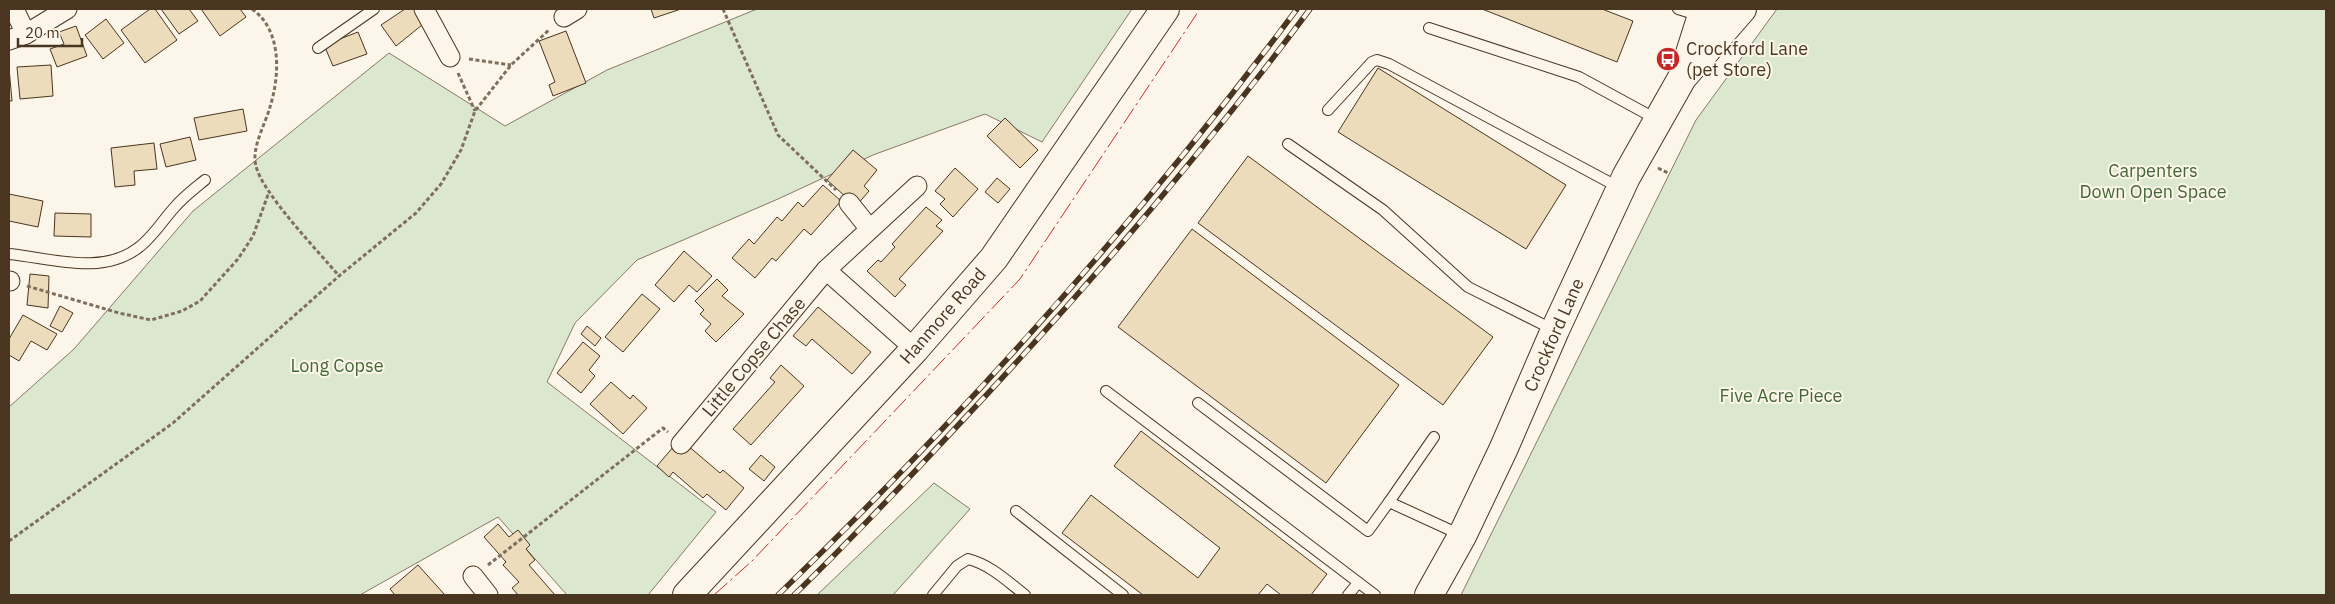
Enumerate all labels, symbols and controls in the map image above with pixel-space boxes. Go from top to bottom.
scale bar [18,15,81,47]
text: 20 m [25,23,60,42]
place label: Crockford Lane (pet Store) [1686,37,1808,81]
bus stop icon: Crockford Lane (pet Store) [1655,46,1681,72]
park label: Carpenters Down Open Space [2079,159,2227,203]
street label: Hanmore Road [894,263,991,369]
street label: Crockford Lane [1518,274,1589,395]
street label: Little Copse Chase [697,292,810,421]
park label: Long Copse [290,354,384,377]
park label: Five Acre Piece [1720,384,1842,407]

